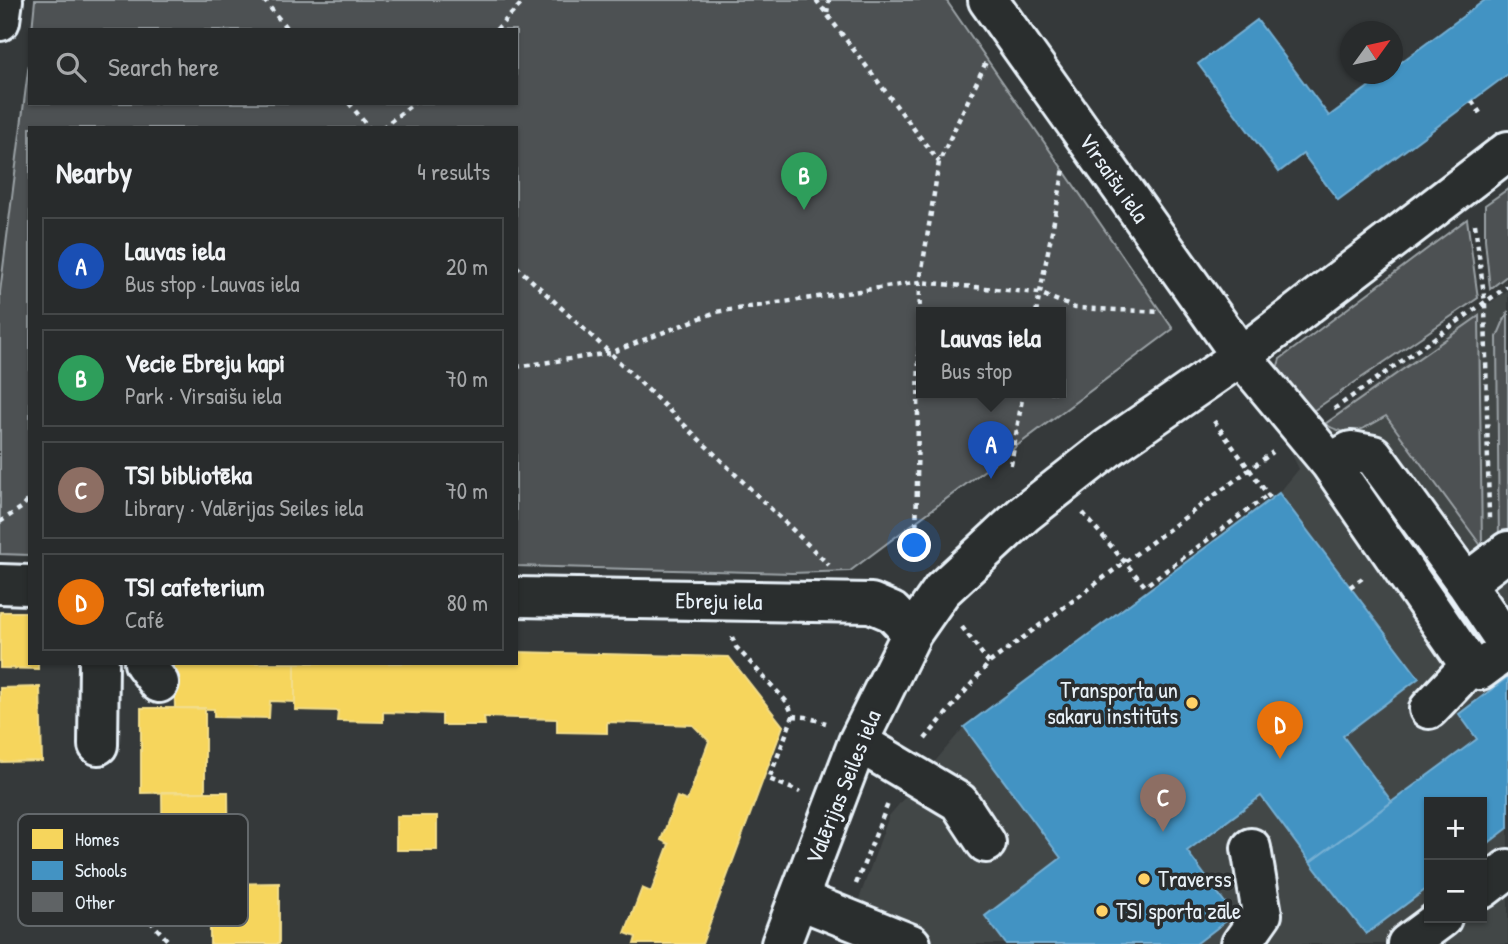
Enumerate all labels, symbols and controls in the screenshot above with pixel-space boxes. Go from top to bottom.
north arrow [1340,21,1403,84]
search box [28,28,518,105]
icon: search [52,48,90,86]
text: Search here [108,49,219,84]
street label: Virsaišu iela [1072,127,1157,229]
text: Nearby [56,152,132,192]
pin: B [781,152,827,210]
text: 4 results [417,156,490,187]
text: Lauvas iela [125,233,225,268]
text: A [75,251,87,282]
text: 20 m [446,251,488,282]
text: Bus stop · Lauvas iela [125,268,300,299]
popup [916,307,1066,398]
text: Lauvas iela [941,320,1041,355]
text: Vecie Ebreju kapi [125,345,285,380]
text: Bus stop [941,355,1012,386]
text: B [75,363,87,394]
text: 70 m [445,363,488,394]
text: Park · Virsaišu iela [125,380,281,411]
pin: A [968,421,1014,479]
text: TSI bibliotēka [125,457,252,492]
text: C [75,475,87,506]
text: 70 m [445,475,488,506]
text: Library · Valērijas Seiles iela [125,492,363,523]
your location [897,528,931,562]
text: TSI cafeterium [125,569,264,604]
street label: Ebreju iela [675,584,763,617]
text: D [76,587,86,618]
text: 80 m [447,587,488,618]
text: Café [125,604,164,635]
place label: Transporta un sakaru institūts [1047,674,1178,731]
marker: Transporta un sakaru institūts [1184,695,1200,711]
pin: D [1257,701,1303,759]
street label: Valērijas Seiles iela [798,705,888,868]
pin: C [1140,774,1186,832]
map controls [1424,797,1487,923]
button: + [1424,797,1487,860]
legend [18,814,248,926]
text: Homes [75,826,119,852]
text: Schools [75,857,127,883]
button: − [1424,860,1487,923]
place label: Traverss [1158,863,1232,894]
marker: Traverss [1136,871,1152,887]
text: Other [75,889,116,915]
place label: TSI sporta zāle [1116,895,1241,926]
marker: TSI sporta zāle [1094,903,1110,919]

